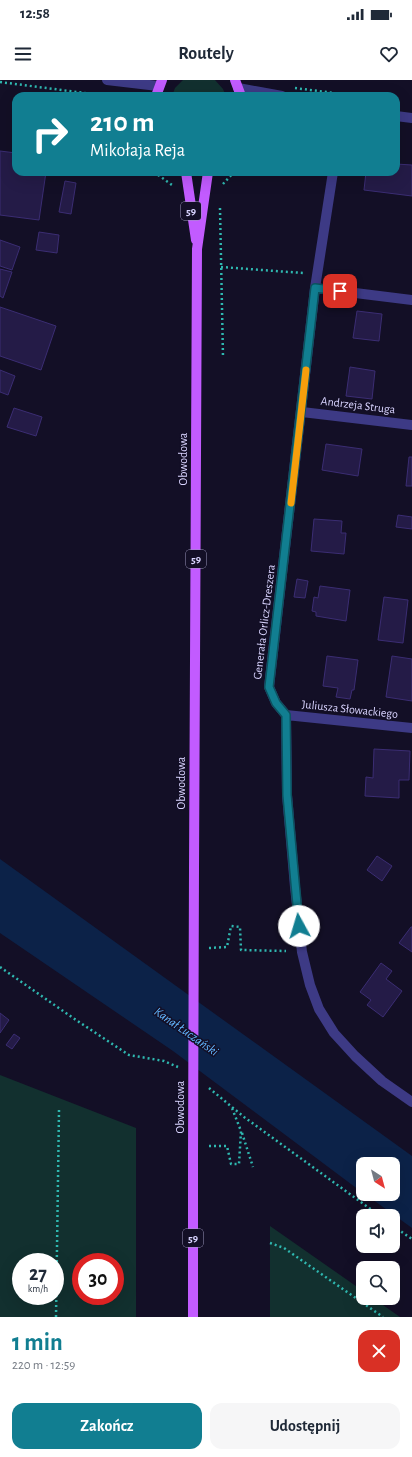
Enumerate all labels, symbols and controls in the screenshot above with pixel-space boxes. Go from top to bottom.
text: 12:58 [20,6,50,21]
icon: menu [12,43,34,65]
icon: heart [378,43,400,65]
text: Routely [178,45,234,63]
icon: right [24,108,76,160]
text: 210 m [90,109,155,137]
text: Mikołaja Reja [90,142,185,160]
road number: 59 [181,202,201,220]
pin [323,274,357,308]
icon: arrive [329,280,351,302]
street label: Andrzeja Struga [320,394,396,417]
street label: Obwodowa [177,432,189,485]
road number: 59 [186,550,206,568]
street label: Generała Orlicz-Dreszera [251,563,277,680]
street label: Juliusza Słowackiego [301,698,399,720]
street label: Obwodowa [175,756,187,809]
position arrow [278,905,320,947]
water label: Kanał Łuczański [152,1005,220,1059]
street label: Obwodowa [174,1080,186,1133]
north arrow [356,1157,400,1201]
map controls [356,1157,400,1305]
button: sound [356,1209,400,1253]
road number: 59 [183,1229,203,1247]
speed limit sign: 30 [72,1253,124,1305]
button: search [356,1261,400,1305]
text: 27 [29,1264,47,1284]
text: km/h [28,1284,48,1294]
button: close [358,1330,400,1372]
text: 1 min [12,1331,63,1355]
text: 220 m · 12:59 [12,1359,75,1372]
button: Zakończ [12,1403,202,1449]
button: Udostępnij [210,1403,400,1449]

